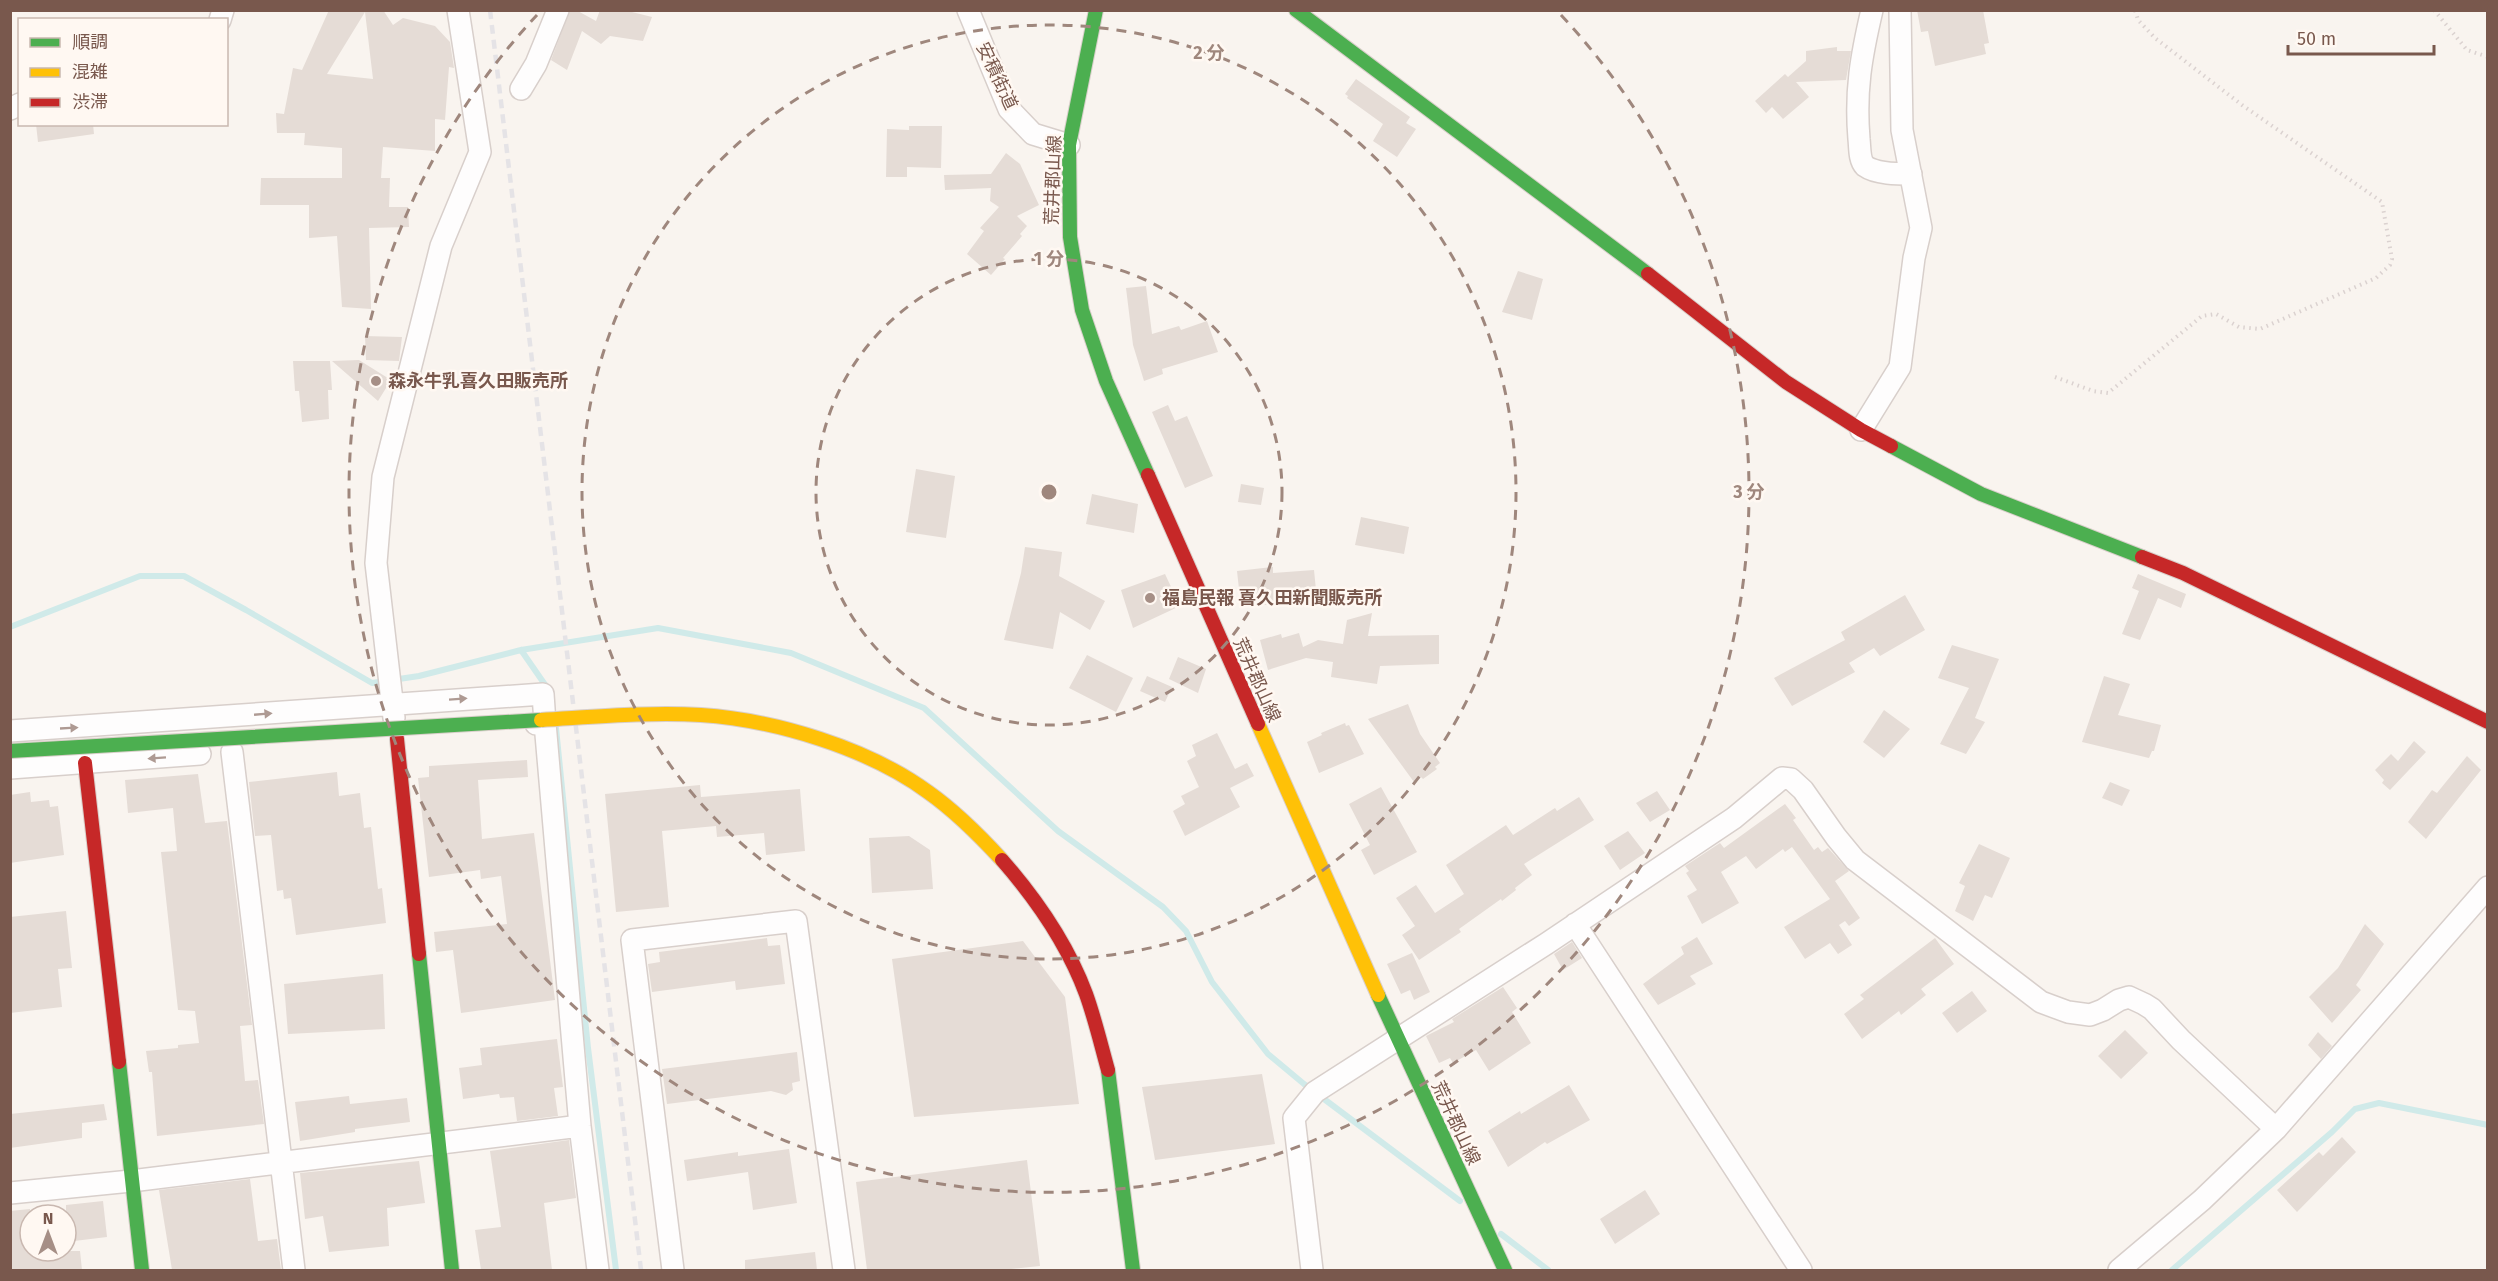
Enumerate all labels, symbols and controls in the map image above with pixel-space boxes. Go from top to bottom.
legend [18,18,228,126]
scale bar [2288,18,2434,56]
text: 50 m [2297,28,2336,50]
text: 順調 [72,31,108,53]
street label: 安積街道 [972,39,1022,113]
text: 2 分 [1193,42,1225,64]
text: 混雑 [72,61,108,83]
text: 渋滞 [72,91,108,113]
street label: 荒井郡山線 [1040,135,1066,225]
text: 1 分 [1034,248,1064,270]
place label: 森永牛乳喜久田販売所 [388,370,568,392]
marker: 森永牛乳喜久田販売所 [369,374,383,388]
text: 3 分 [1732,481,1765,503]
centre of rings [1039,482,1059,502]
place label: 福島民報 喜久田新聞販売所 [1162,587,1382,609]
marker: 福島民報 喜久田新聞販売所 [1143,591,1157,605]
street label: 荒井郡山線 [1229,634,1285,726]
one-way arrow [448,694,467,704]
one-way arrow [254,709,273,719]
one-way arrow [59,723,78,732]
one-way arrow [148,753,167,763]
street label: 荒井郡山線 [1427,1078,1485,1168]
north arrow [18,1203,78,1263]
text: N [43,1209,53,1228]

